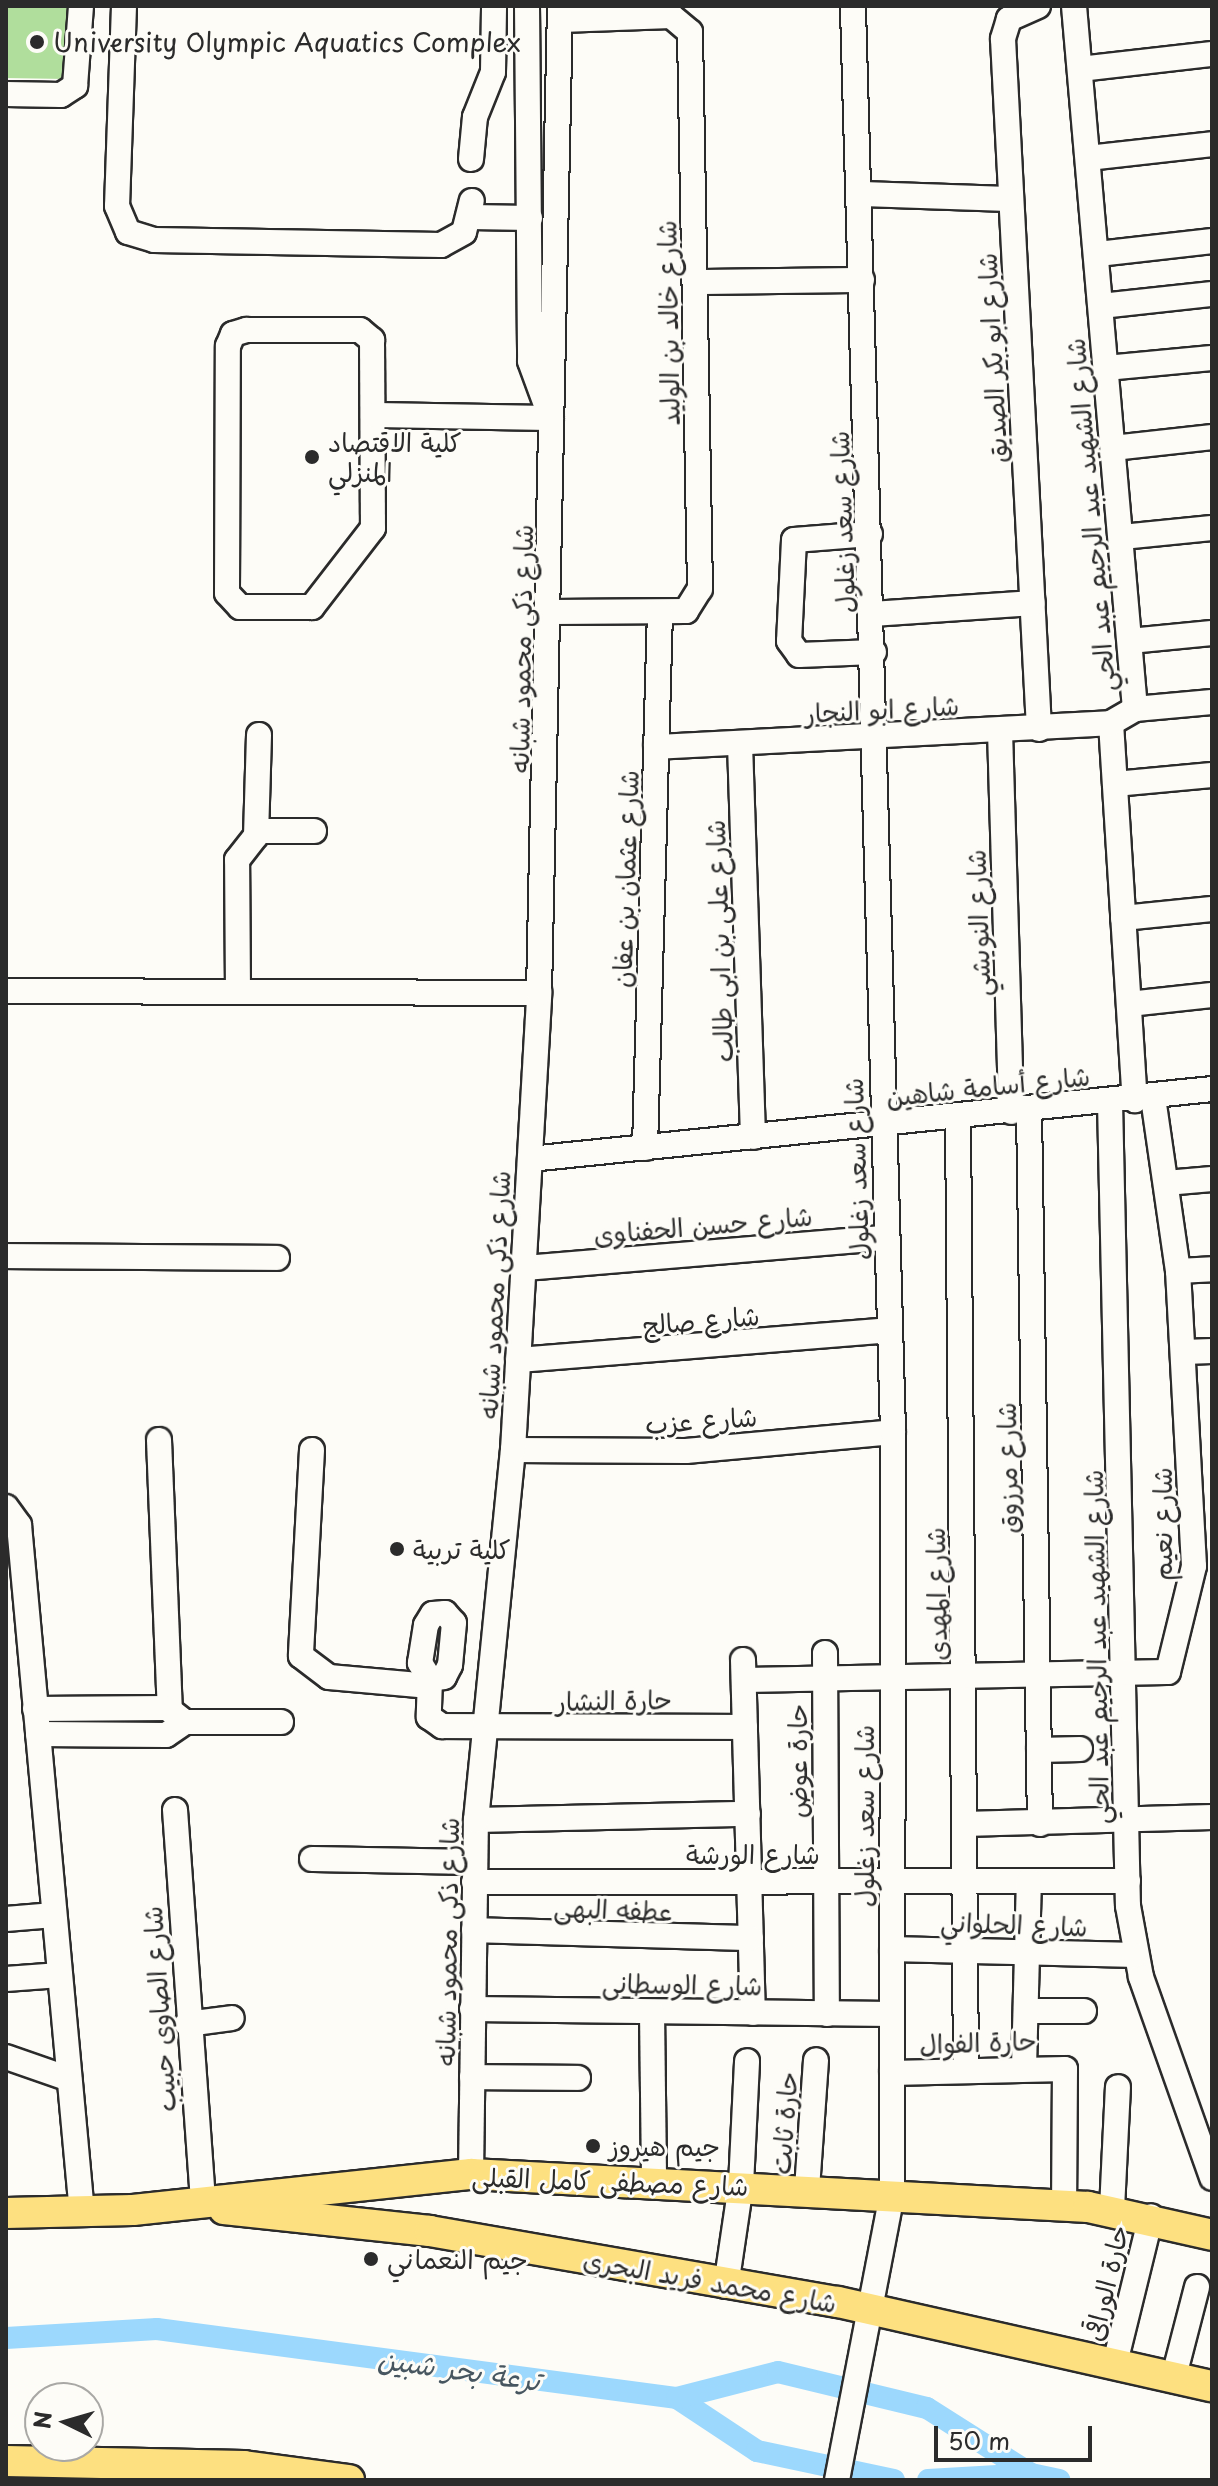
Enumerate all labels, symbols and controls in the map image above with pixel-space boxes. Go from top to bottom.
place label: University Olympic Aquatics Complex [53,26,523,58]
marker: University Olympic Aquatics Complex [28,33,46,51]
street label: شارع خالد بن الوليد [651,220,685,426]
street label: شارع ابو بكر الصديق [971,252,1013,464]
street label: شارع الشهيد عبد الرحيم عبد الحي [1059,337,1121,693]
place label: كلية الاقتصاد المنزلي [328,426,462,488]
street label: شارع سعد زغلول [823,430,861,614]
marker: كلية الاقتصاد المنزلي [303,448,321,466]
street label: شارع ذكى محمود شبانه [503,524,539,774]
street label: شارع ابو النجار [804,689,960,729]
street label: شارع عثمان بن عفان [606,770,644,988]
street label: شارع على بن ابى طالب [699,819,739,1063]
street label: شارع النويشي [960,849,996,997]
street label: شارع أسامة شاهين [884,1060,1092,1112]
street label: شارع سعد زغلول [837,1077,875,1261]
street label: شارع ذكى محمود شبانه [472,1170,516,1420]
street label: شارع حسن الحفناوى [592,1200,814,1250]
street label: شارع صالح [641,1299,761,1341]
street label: شارع عزب [644,1401,758,1439]
street label: شارع مرزوق [990,1402,1024,1534]
street label: شارع نعيم [1146,1467,1178,1581]
street label: شارع الشهيد عبد الرحيم عبد الحي [1077,1469,1115,1825]
street label: شارع المهدى [919,1527,953,1661]
place label: كلية تربية [413,1533,511,1565]
marker: كلية تربية [388,1540,406,1558]
street label: حارة النشار [556,1683,672,1717]
street label: حارة عوض [781,1704,813,1818]
street label: شارع سعد زغلول [848,1725,880,1907]
street label: شارع ذكى محمود شبانه [429,1817,465,2067]
street label: شارع الورشة [686,1838,820,1870]
street label: عطفه البهى [553,1891,673,1927]
street label: شارع الصاوى حبيب [136,1905,182,2113]
street label: شارع الحلواني [940,1906,1088,1942]
street label: شارع الوسطانى [602,1967,762,2001]
street label: حارة الفوال [919,2024,1037,2060]
street label: حارة ثابت [765,2070,803,2176]
place label: جيم هيروز [609,2130,720,2162]
marker: جيم هيروز [584,2137,602,2155]
street label: شارع مصطفى كامل القبلى [471,2161,749,2201]
street label: حارة الوراقى [1078,2222,1134,2344]
place label: جيم النعماني [387,2243,528,2275]
street label: شارع محمد فريد البحرى [581,2243,839,2319]
marker: جيم النعماني [362,2250,380,2268]
water label: ترعة بحر شبين [376,2341,542,2397]
north arrow [24,2382,104,2462]
text: N [24,2410,59,2430]
scale bar [938,2410,1096,2460]
text: 50 m [948,2422,1010,2458]

